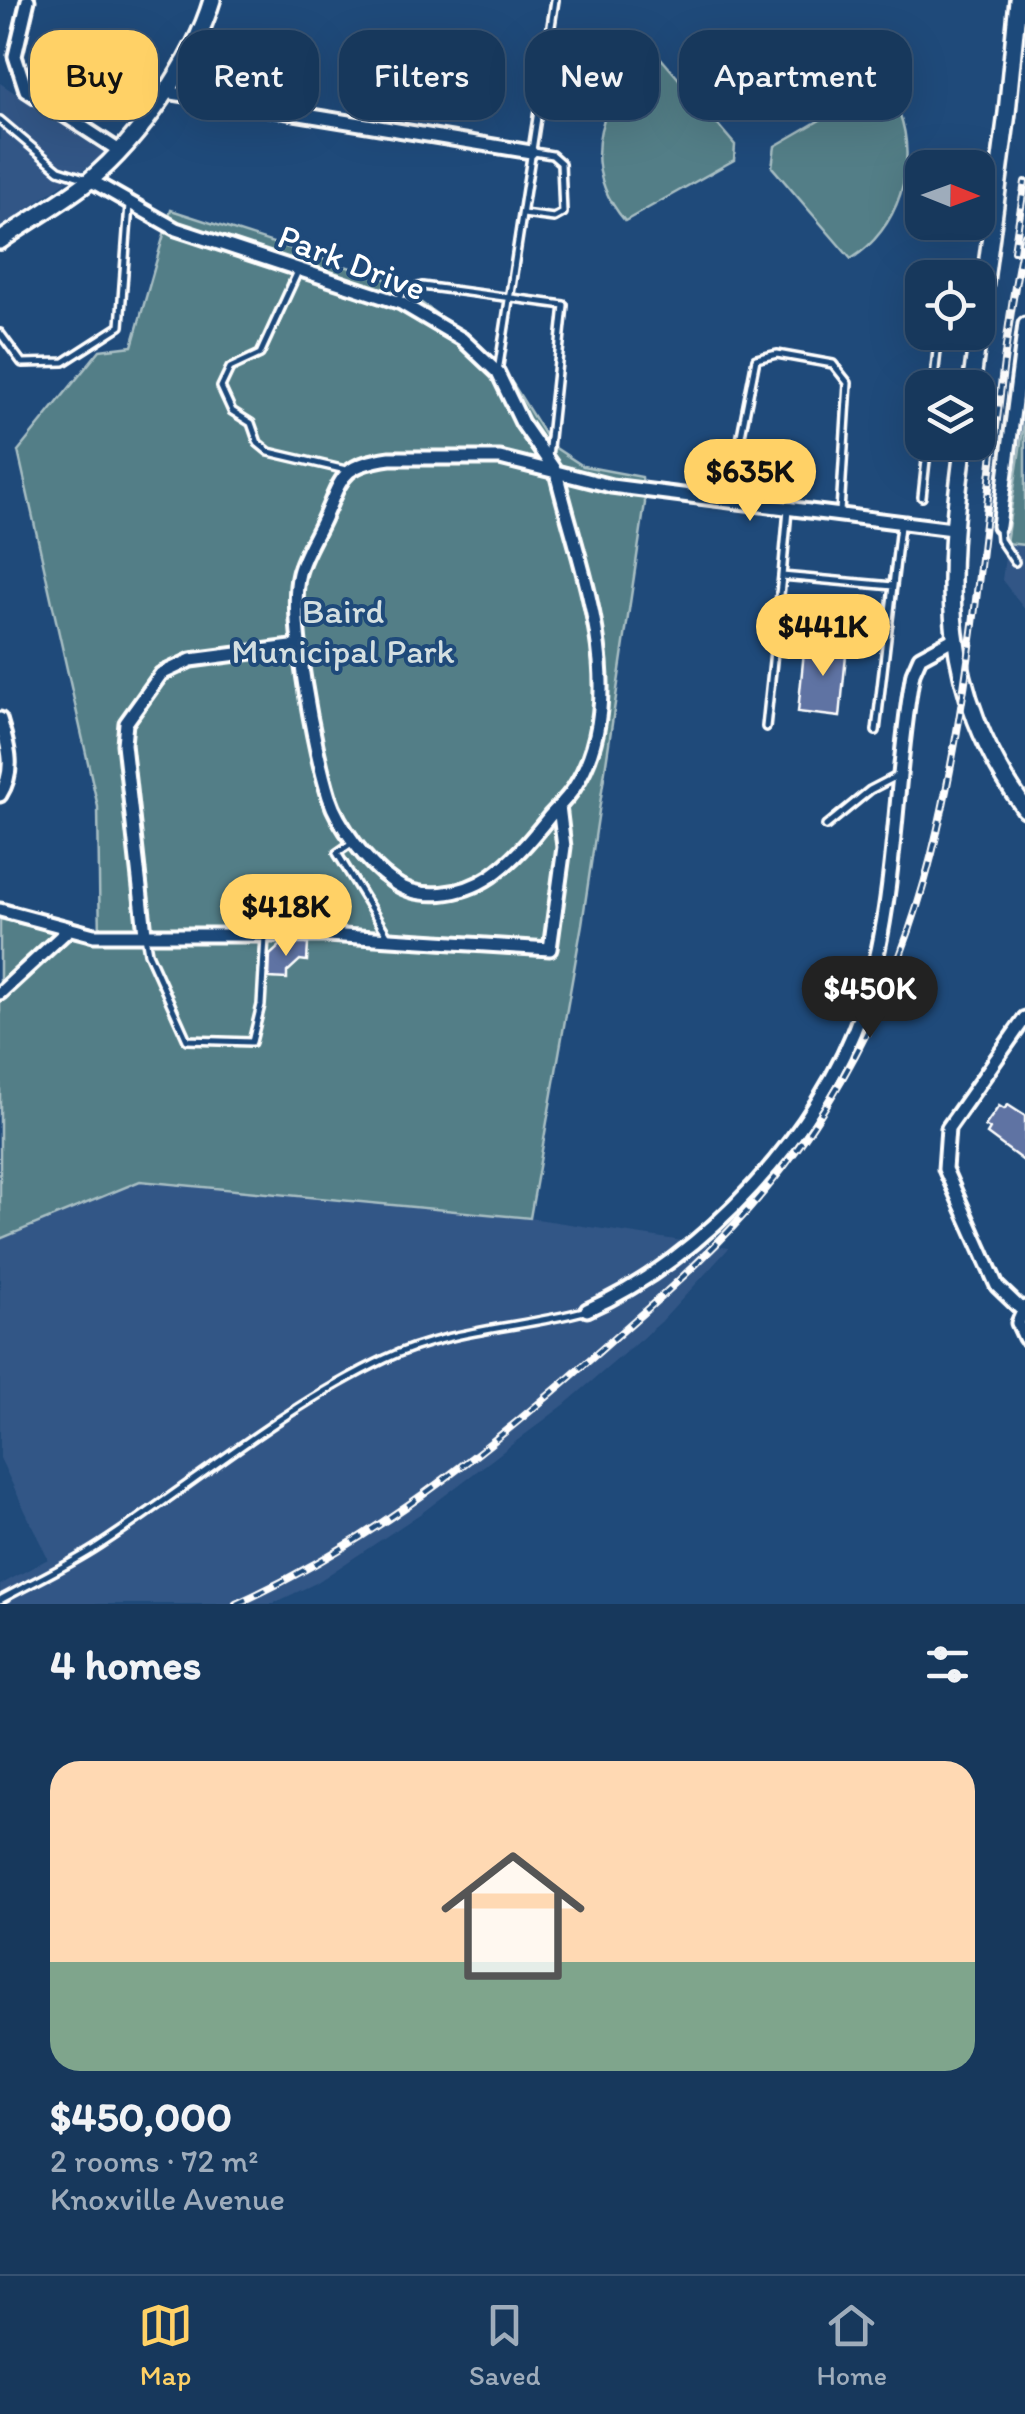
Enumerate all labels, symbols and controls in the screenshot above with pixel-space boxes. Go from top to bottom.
chip: Buy [30,30,158,120]
chip: Rent [178,30,319,120]
chip: Filters [339,30,505,120]
chip: New [525,30,659,120]
chip: Apartment [679,30,912,120]
north arrow [905,150,995,240]
map controls [905,150,995,460]
street label: Park Drive [272,215,432,309]
button: locate [905,260,995,350]
button: layers [905,370,995,460]
pin: $635K [680,439,820,524]
text: $635K [706,452,794,490]
park label: Baird Municipal Park [231,590,455,672]
pin: $441K [753,594,893,679]
text: $441K [778,607,868,645]
pin: $418K [216,874,356,959]
text: $418K [242,887,330,925]
pin: $450K [800,956,940,1041]
text: $450K [824,969,916,1007]
icon: filters [920,1637,975,1692]
text: 4 homes [50,1639,201,1690]
icon: home [423,1826,603,2006]
text: $450,000 [50,2091,232,2142]
text: 2 rooms · 72 m² [50,2142,258,2180]
text: Knoxville Avenue [50,2180,285,2218]
tab: Map [138,2298,193,2392]
tab: Saved [469,2298,540,2392]
tab: Home [816,2298,887,2392]

